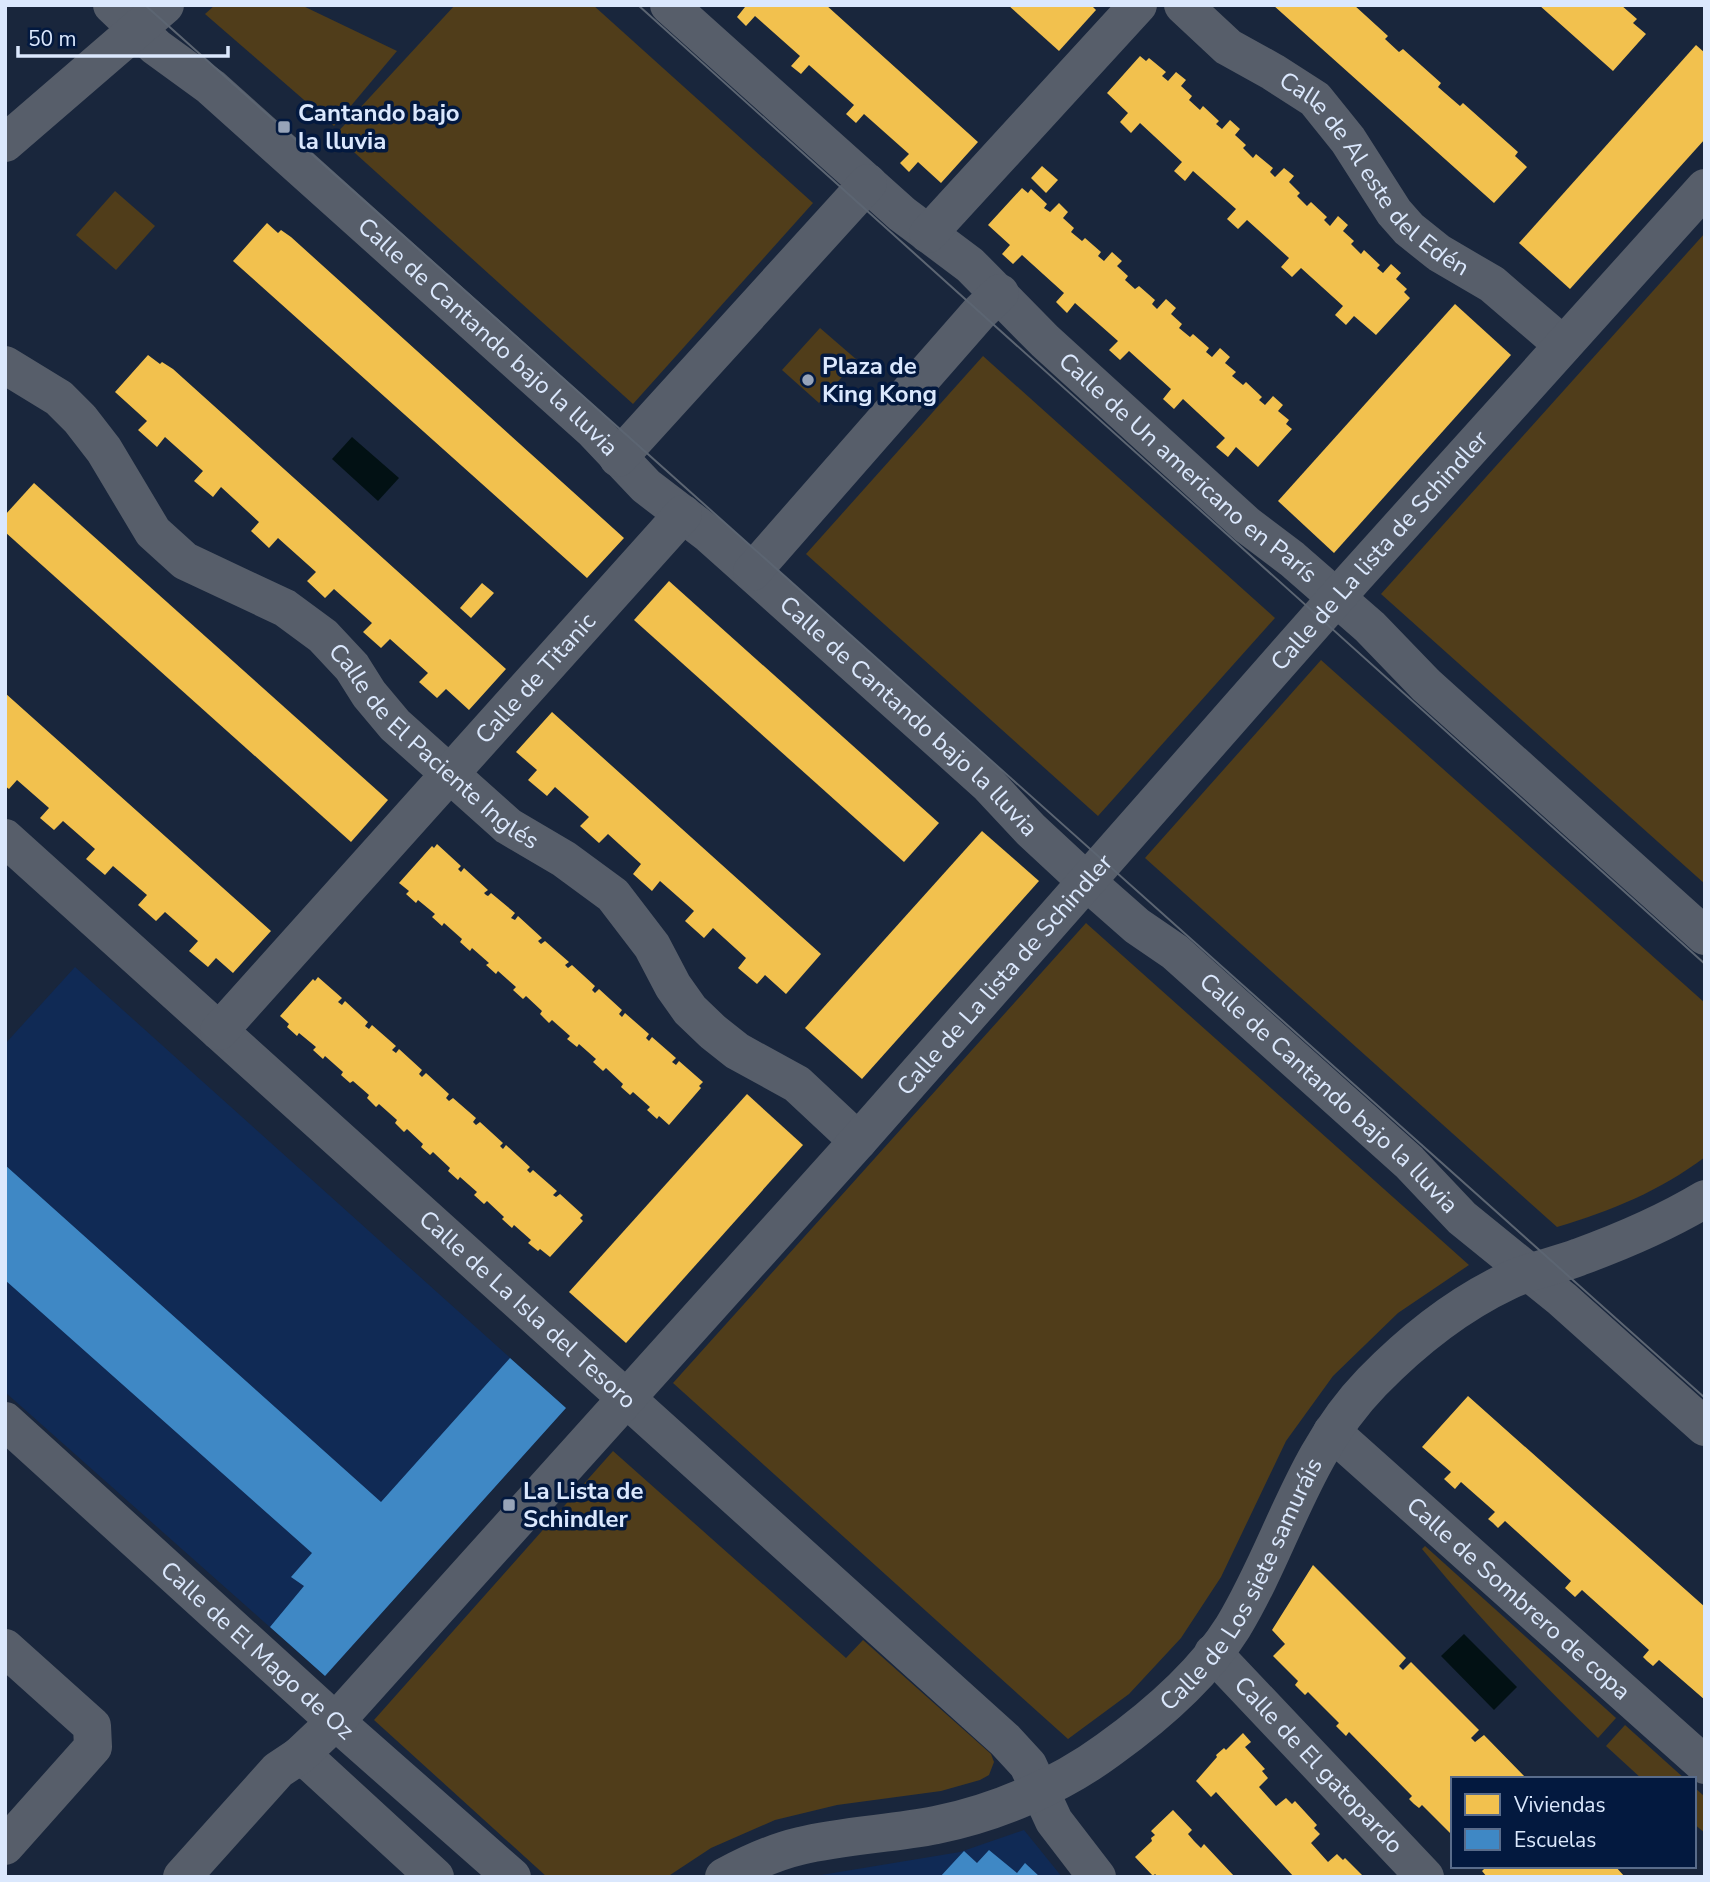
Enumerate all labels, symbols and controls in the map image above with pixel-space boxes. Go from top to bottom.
scale bar [18,14,228,58]
text: 50 m [28,25,77,53]
street label: Calle de Al este del Edén [1273,64,1475,283]
place label: Cantando bajo la lluvia [298,97,460,157]
marker: Cantando bajo la lluvia [276,119,292,135]
street label: Calle de Cantando bajo la lluvia [351,210,626,463]
street label: Calle de Un americano en París [1052,345,1324,590]
place label: Plaza de King Kong [822,350,937,410]
marker: Plaza de King Kong [800,372,816,388]
street label: Calle de La lista de Schindler [1264,423,1495,677]
street label: Calle de Cantando bajo la lluvia [773,589,1045,844]
street label: Calle de Titanic [468,606,603,751]
street label: Calle de El Paciente Inglés [322,636,545,857]
street label: Calle de La lista de Schindler [889,847,1120,1102]
street label: Calle de Cantando bajo la lluvia [1193,966,1465,1220]
street label: Calle de La Isla del Tesoro [412,1203,643,1416]
street label: Calle de Los siete samuráis [1153,1452,1330,1718]
place label: La Lista de Schindler [523,1475,644,1535]
street label: Calle de Sombrero de copa [1400,1490,1637,1707]
marker: La Lista de Schindler [501,1497,517,1513]
street label: Calle de El Mago de Oz [154,1554,361,1747]
street label: Calle de El gatopardo [1227,1669,1410,1860]
legend [1451,1777,1696,1868]
text: Viviendas [1513,1791,1606,1819]
text: Escuelas [1514,1826,1596,1854]

